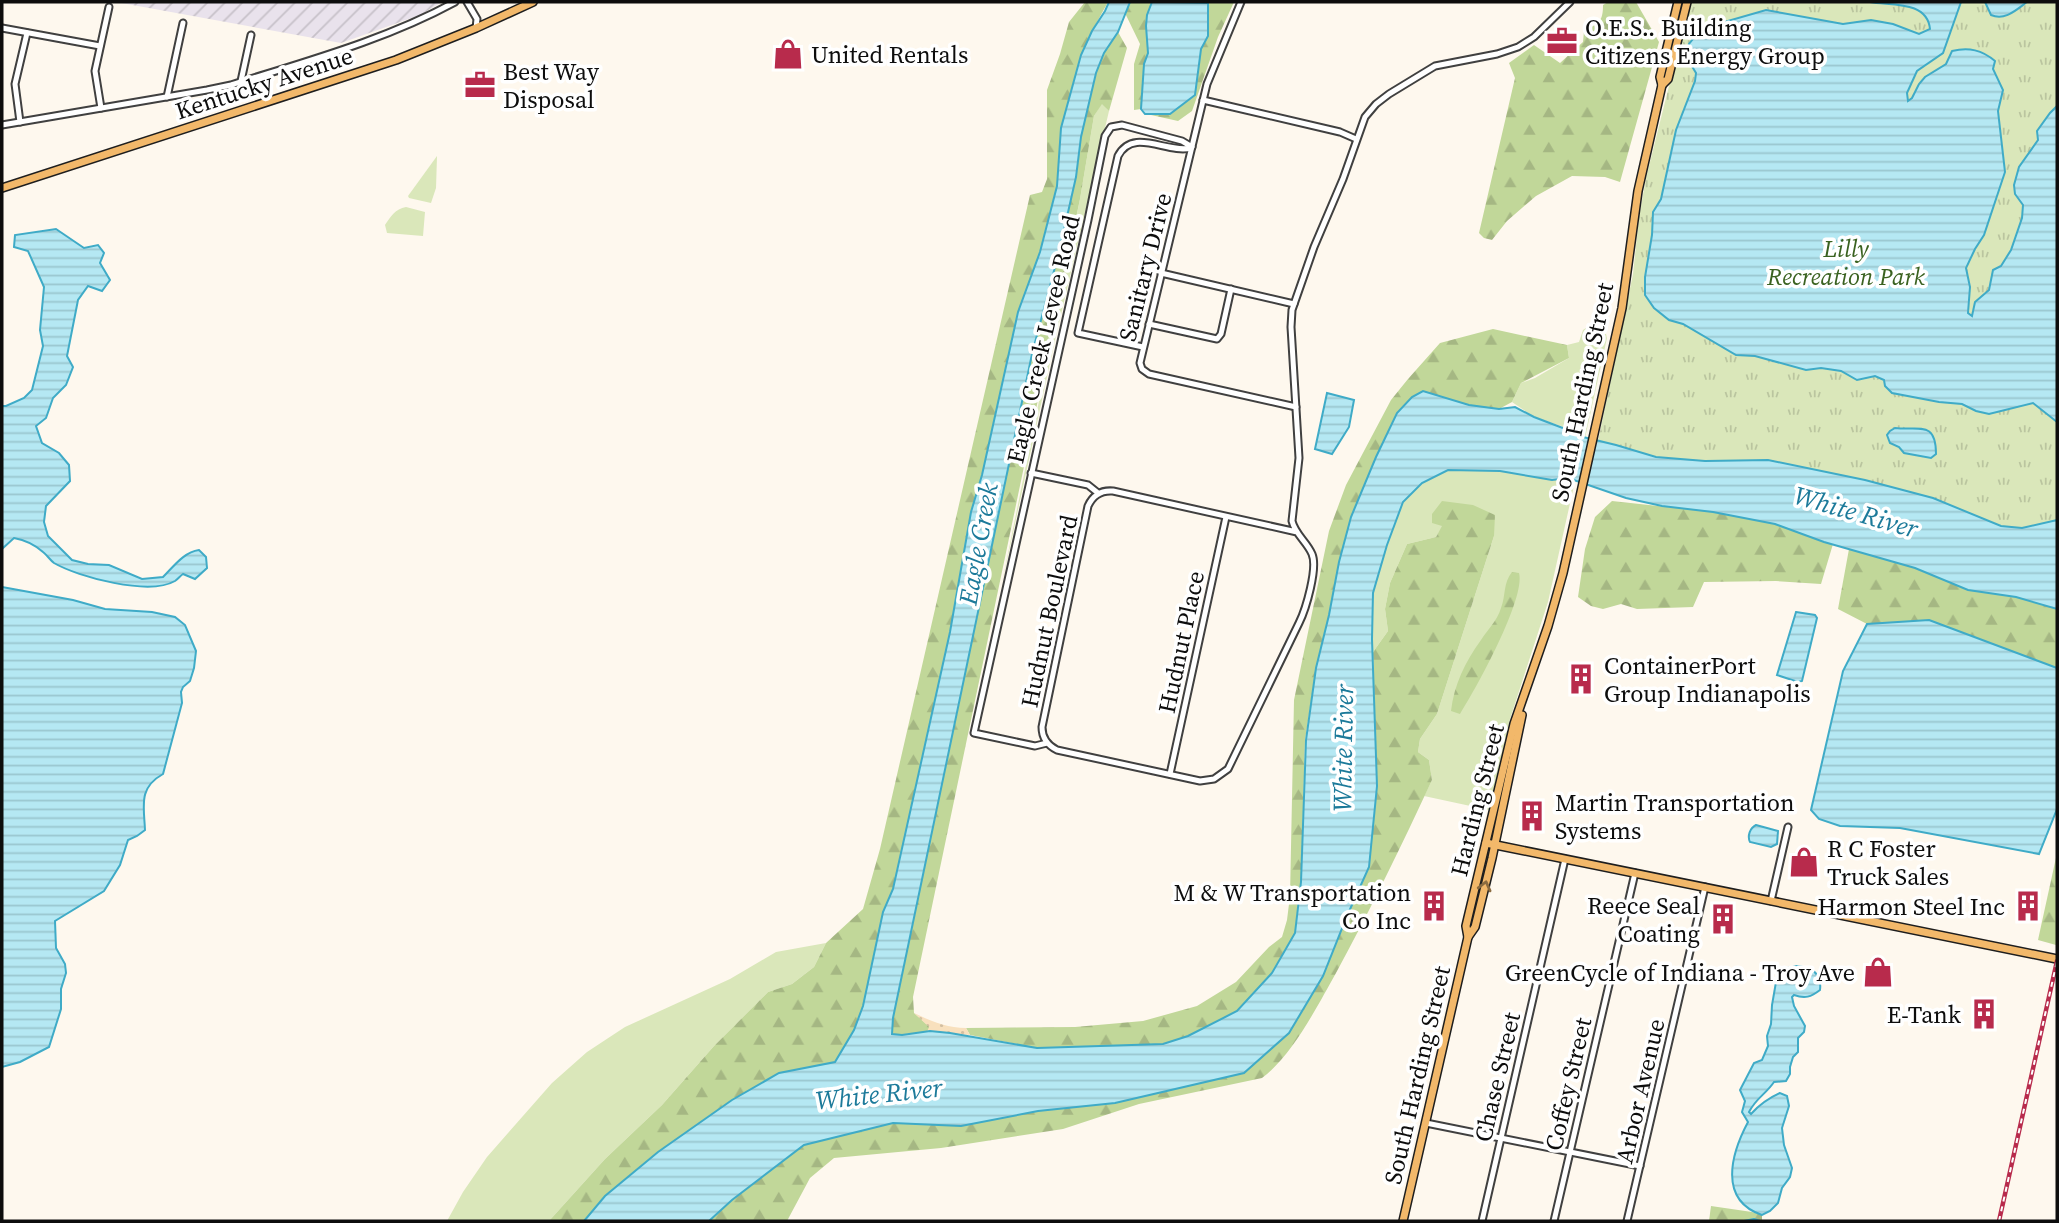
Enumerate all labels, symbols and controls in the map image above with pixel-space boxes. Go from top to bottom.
place label: O.E.S.. Building Citizens Energy Group [1585,11,1825,72]
office icon: O.E.S.. Building Citizens Energy Group [1545,24,1579,58]
shop icon: United Rentals [771,37,805,71]
place label: United Rentals [811,38,968,71]
street label: Kentucky Avenue [171,39,357,127]
place label: Best Way Disposal [503,55,600,116]
office icon: Best Way Disposal [463,68,497,102]
street label: Sanitary Drive [1111,189,1179,345]
street label: Eagle Creek Levee Road [998,211,1088,466]
park label: Lilly Recreation Park [1766,232,1926,293]
street label: South Harding Street [1543,279,1621,504]
water label: White River [1790,477,1923,547]
water label: Eagle Creek [949,479,1007,609]
street label: Hudnut Boulevard [1012,511,1086,710]
street label: Hudnut Place [1150,568,1212,716]
place label: ContainerPort Group Indianapolis [1604,649,1811,710]
building icon: ContainerPort Group Indianapolis [1564,662,1598,696]
water label: White River [1324,683,1362,812]
street label: Harding Street [1442,720,1512,880]
place label: Martin Transportation Systems [1555,786,1794,847]
building icon: Martin Transportation Systems [1515,799,1549,833]
place label: R C Foster Truck Sales [1827,832,1949,893]
shop icon: R C Foster Truck Sales [1787,845,1821,879]
place label: M & W Transportation Co Inc [1173,876,1411,937]
one-way arrow [1477,880,1491,892]
building icon: M & W Transportation Co Inc [1417,889,1451,923]
place label: Reece Seal Coating [1587,889,1700,950]
building icon: Harmon Steel Inc [2011,889,2045,923]
place label: Harmon Steel Inc [1817,890,2005,923]
building icon: Reece Seal Coating [1706,902,1740,936]
shop icon: GreenCycle of Indiana - Troy Ave [1861,955,1895,989]
place label: GreenCycle of Indiana - Troy Ave [1505,956,1855,989]
street label: South Harding Street [1376,963,1458,1187]
building icon: E-Tank [1967,997,2001,1031]
place label: E-Tank [1887,998,1962,1031]
street label: Chase Street [1466,1009,1528,1145]
street label: Coffey Street [1537,1014,1599,1154]
street label: Arbor Avenue [1607,1015,1673,1167]
water label: White River [814,1069,945,1119]

